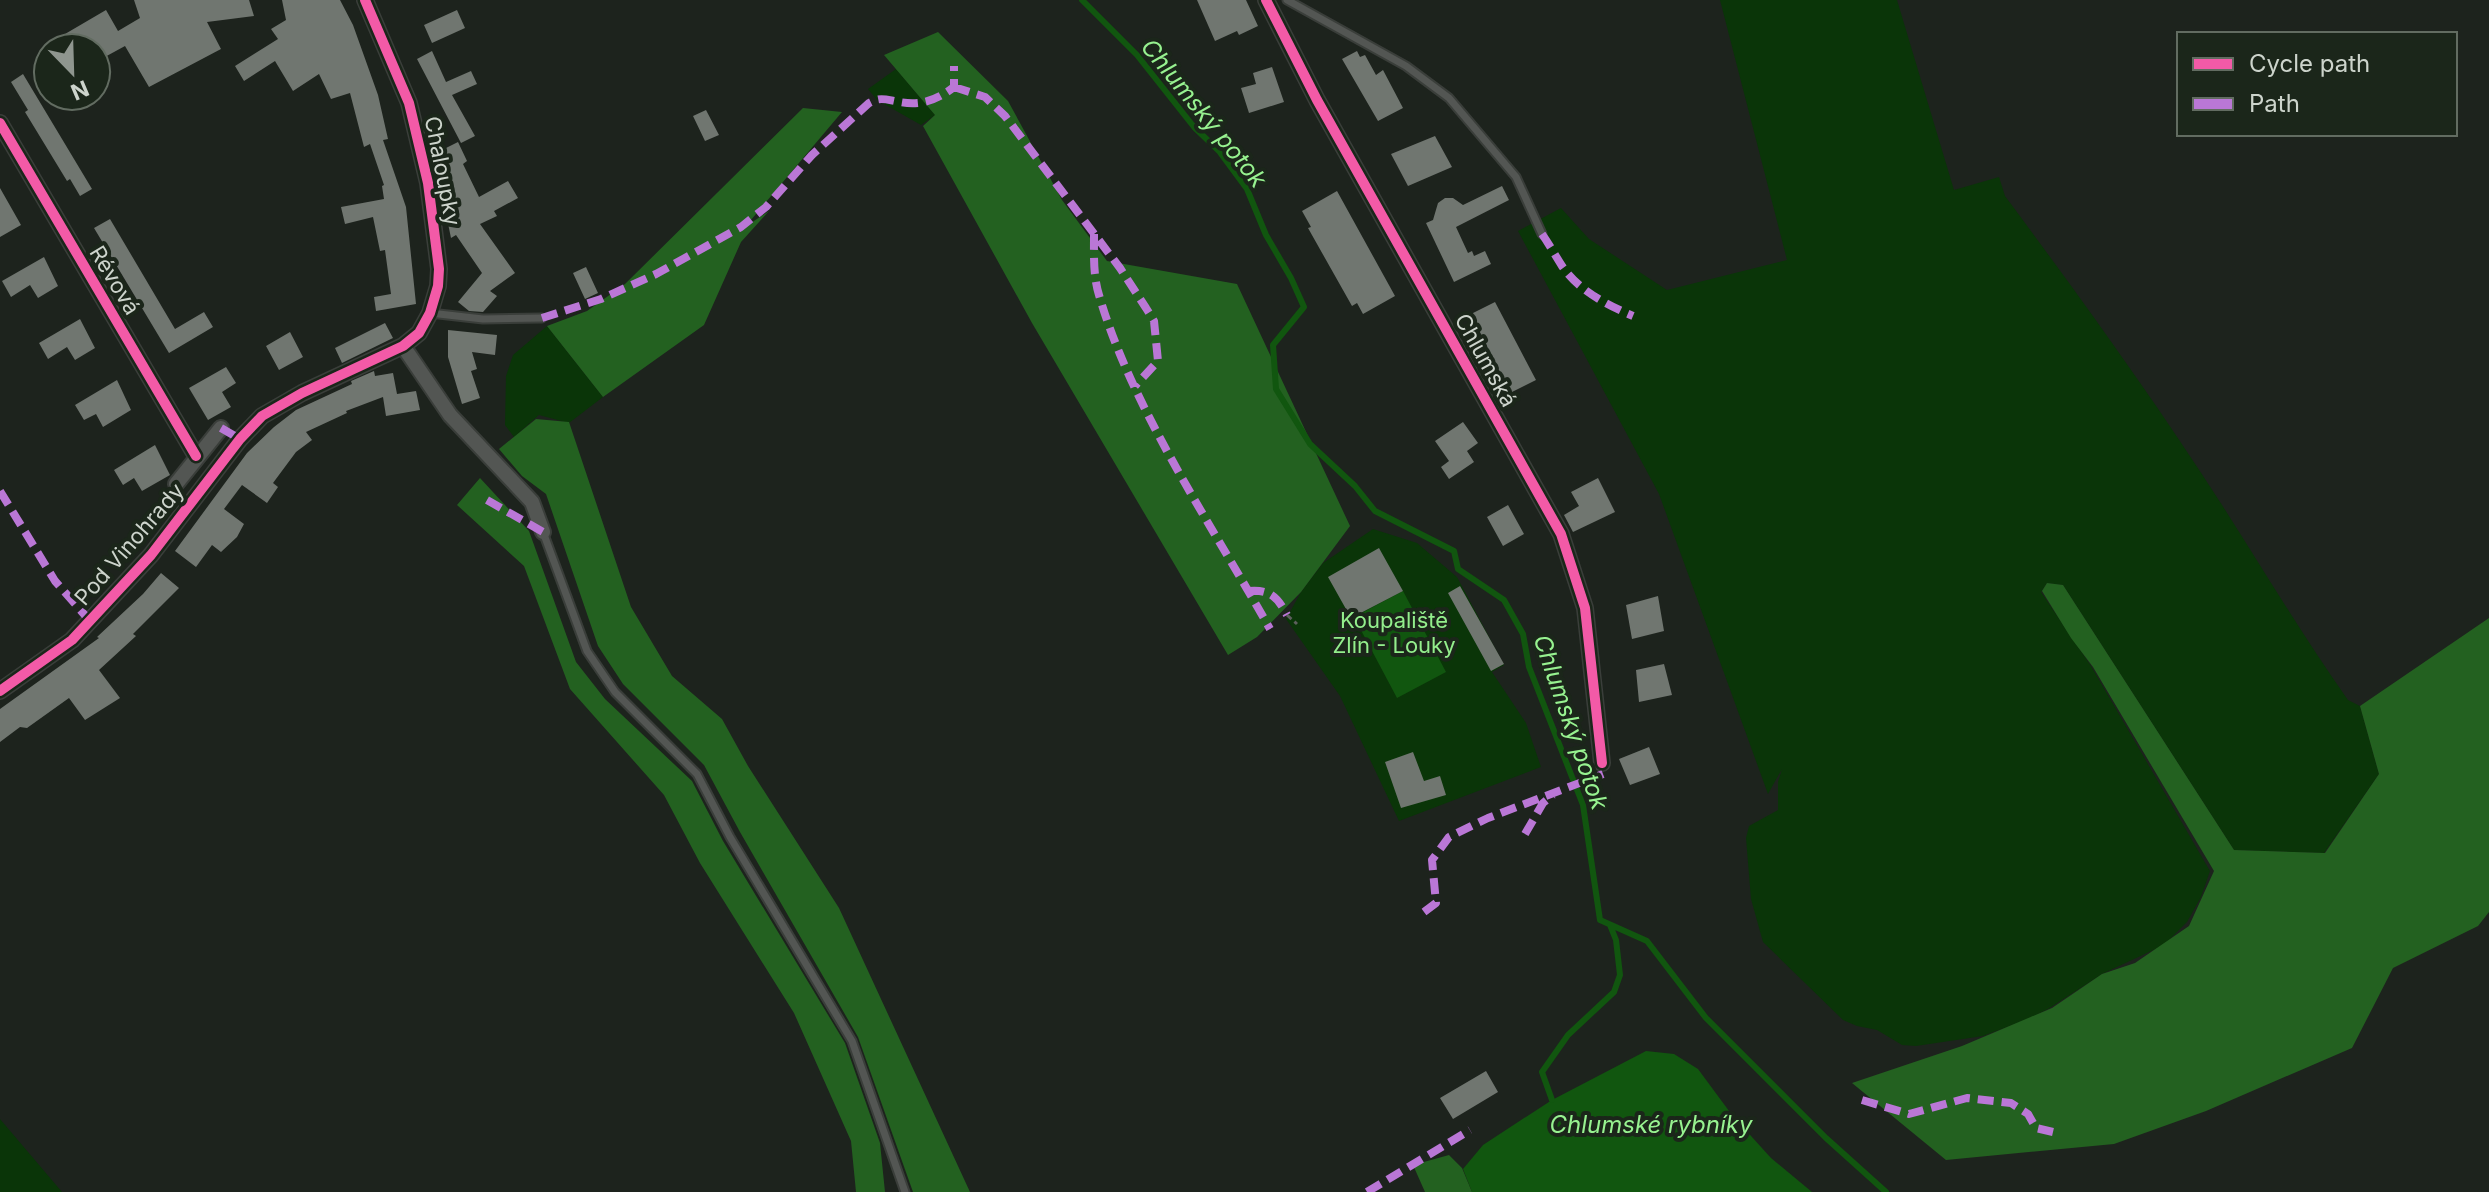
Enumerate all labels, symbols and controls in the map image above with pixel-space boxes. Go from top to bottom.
north arrow [32,32,112,112]
legend [2177,32,2457,136]
water label: Chlumský potok [1135,33,1273,194]
text: Cycle path [2249,49,2370,78]
text: N [67,75,93,106]
text: Path [2249,89,2300,118]
street label: Chaloupky [420,114,466,228]
street label: Révová [84,241,146,319]
street label: Chlumská [1450,309,1522,411]
street label: Pod Vinohrady [69,478,189,610]
park label: Koupaliště Zlín - Louky [1332,607,1456,658]
water label: Chlumský potok [1527,631,1615,814]
water label: Chlumské rybníky [1549,1110,1753,1139]

